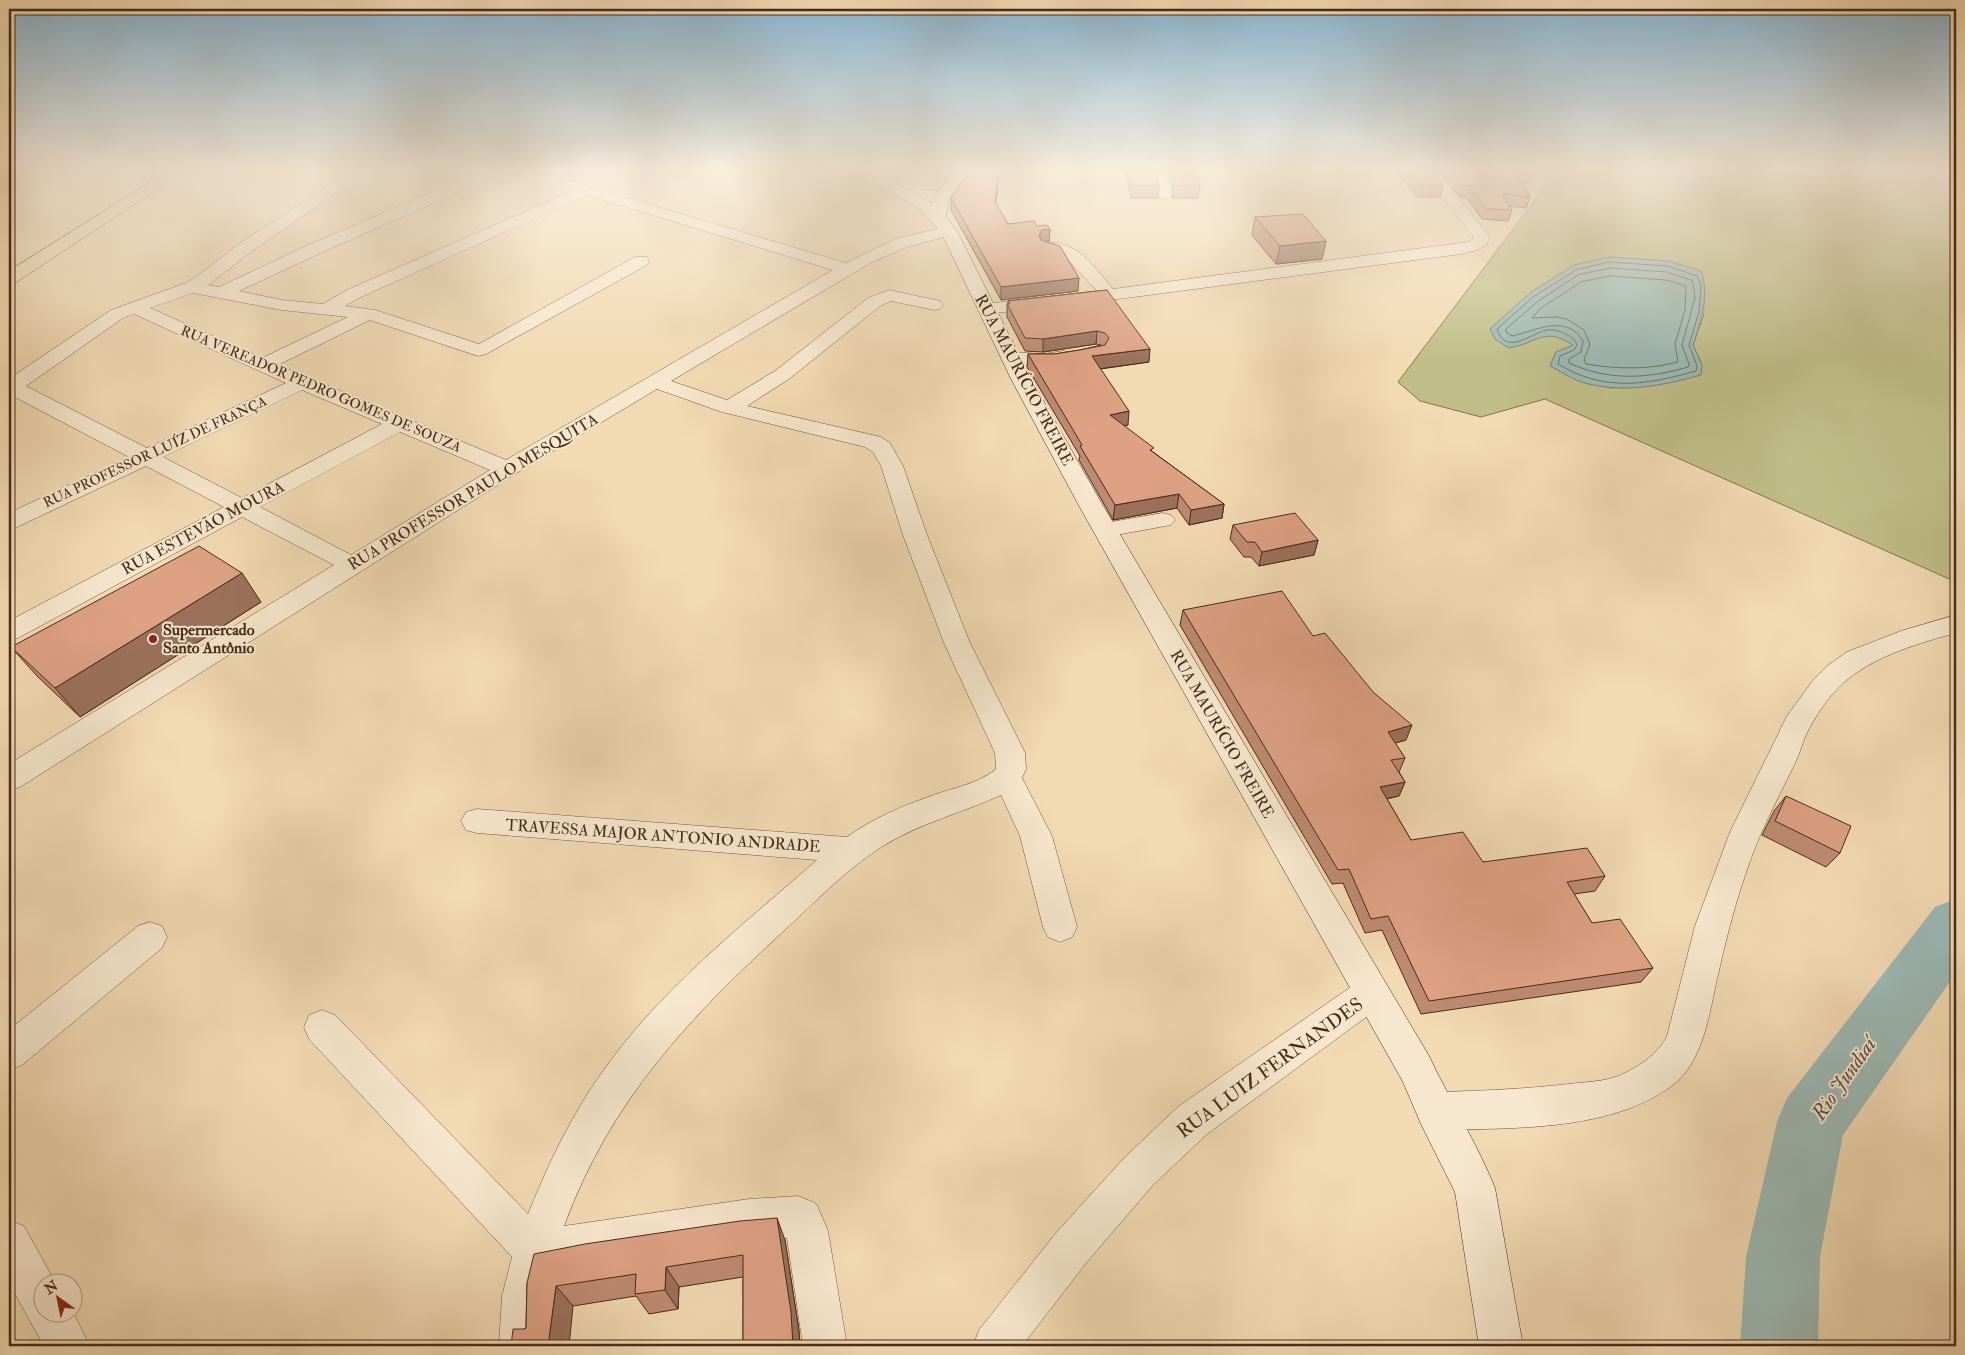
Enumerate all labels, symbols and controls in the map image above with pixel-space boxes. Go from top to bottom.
street label: RUA MAURÍCIO FREIRE [970,291,1078,469]
street label: RUA VEREADOR PEDRO GOMES DE SOUZA [178,322,464,456]
street label: RUA PROFESSOR LUÍZ DE FRANÇA [40,392,270,511]
street label: RUA PROFESSOR PAULO MESQUITA [344,409,602,575]
street label: RUA ESTEVÃO MOURA [118,477,288,579]
place label: Supermercado Santo Antônio [163,620,255,658]
marker: Supermercado Santo Antônio [147,633,159,645]
street label: RUA MAURÍCIO FREIRE [1166,646,1278,822]
street label: TRAVESSA MAJOR ANTONIO ANDRADE [505,815,821,858]
street label: RUA LUIZ FERNANDES [1172,992,1368,1144]
water label: Rio Jundiaí [1805,1030,1884,1127]
north arrow [32,1272,82,1322]
text: N [40,1277,61,1299]

